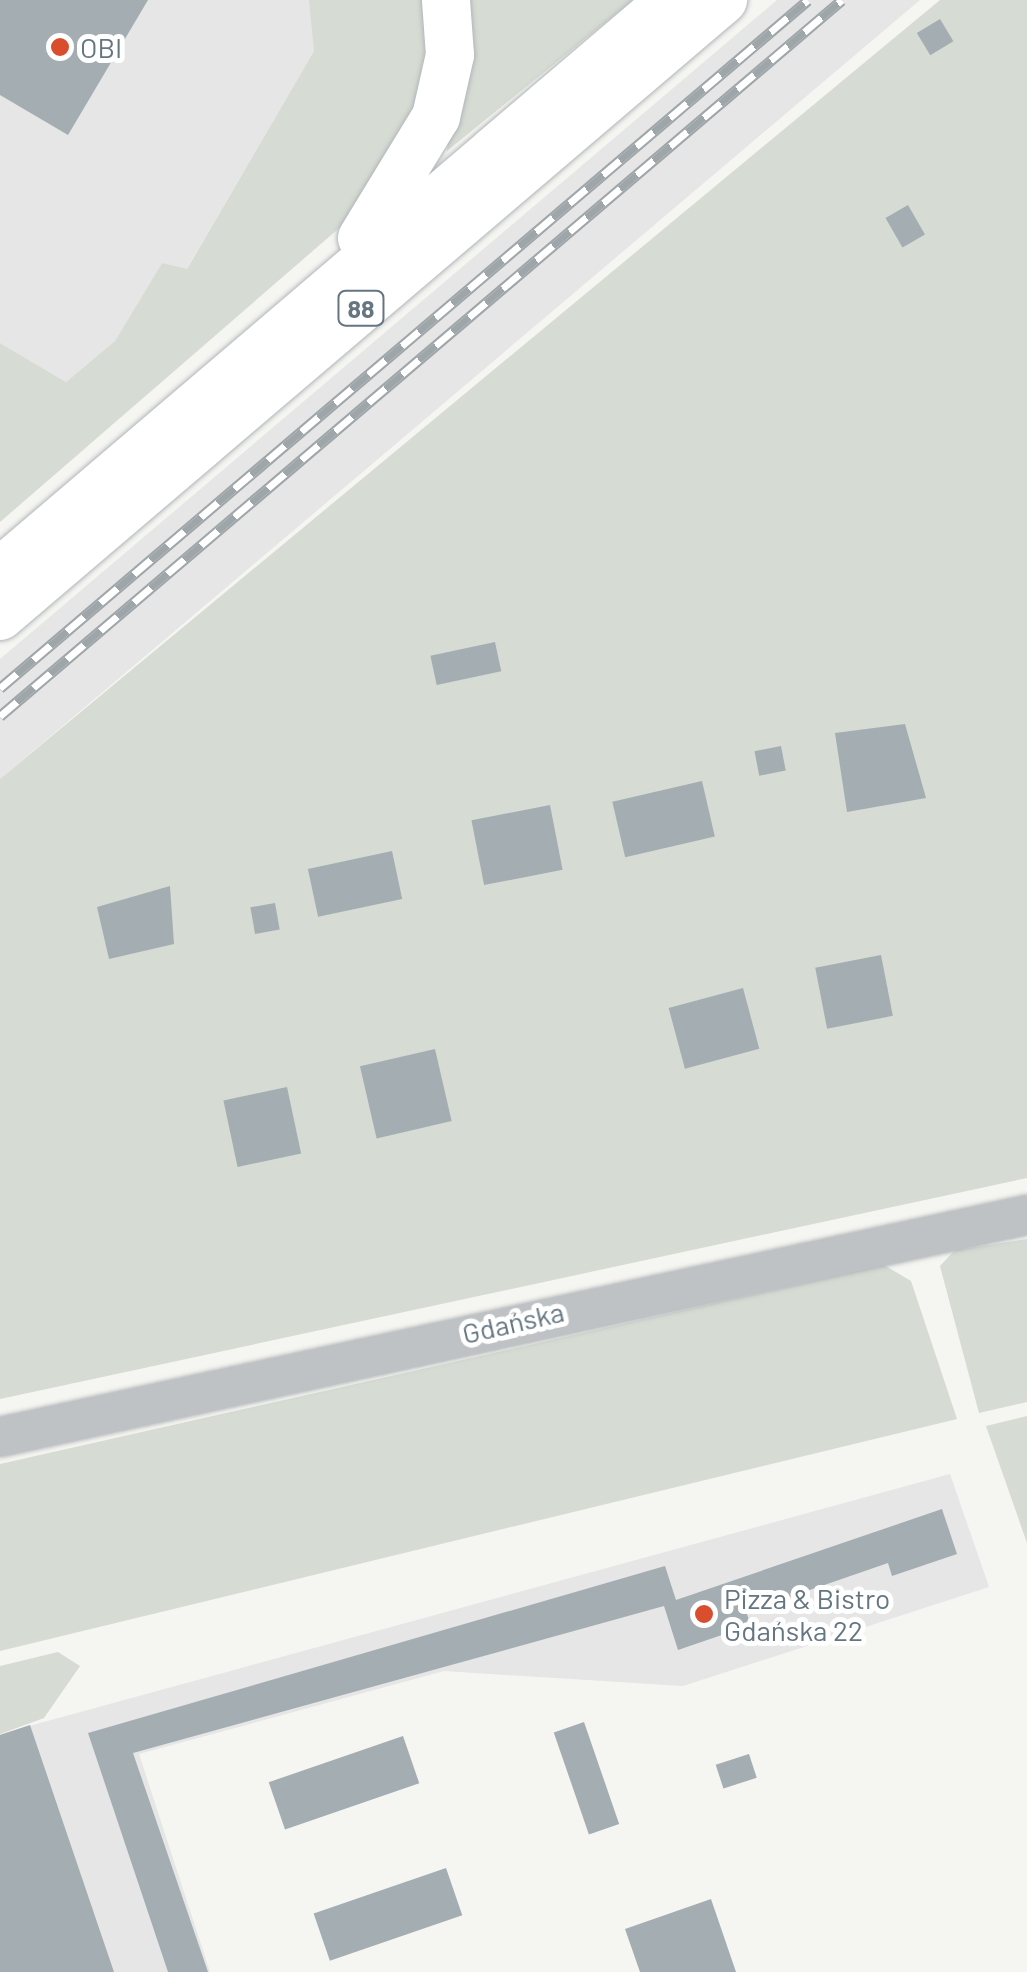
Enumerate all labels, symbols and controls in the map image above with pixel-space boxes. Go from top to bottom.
place label: OBI [80,30,122,64]
marker: OBI [49,36,71,58]
road number: 88 [336,288,386,328]
street label: Gdańska [459,1294,567,1350]
place label: Pizza & Bistro Gdańska 22 [724,1581,890,1647]
marker: Pizza & Bistro Gdańska 22 [693,1603,715,1625]

